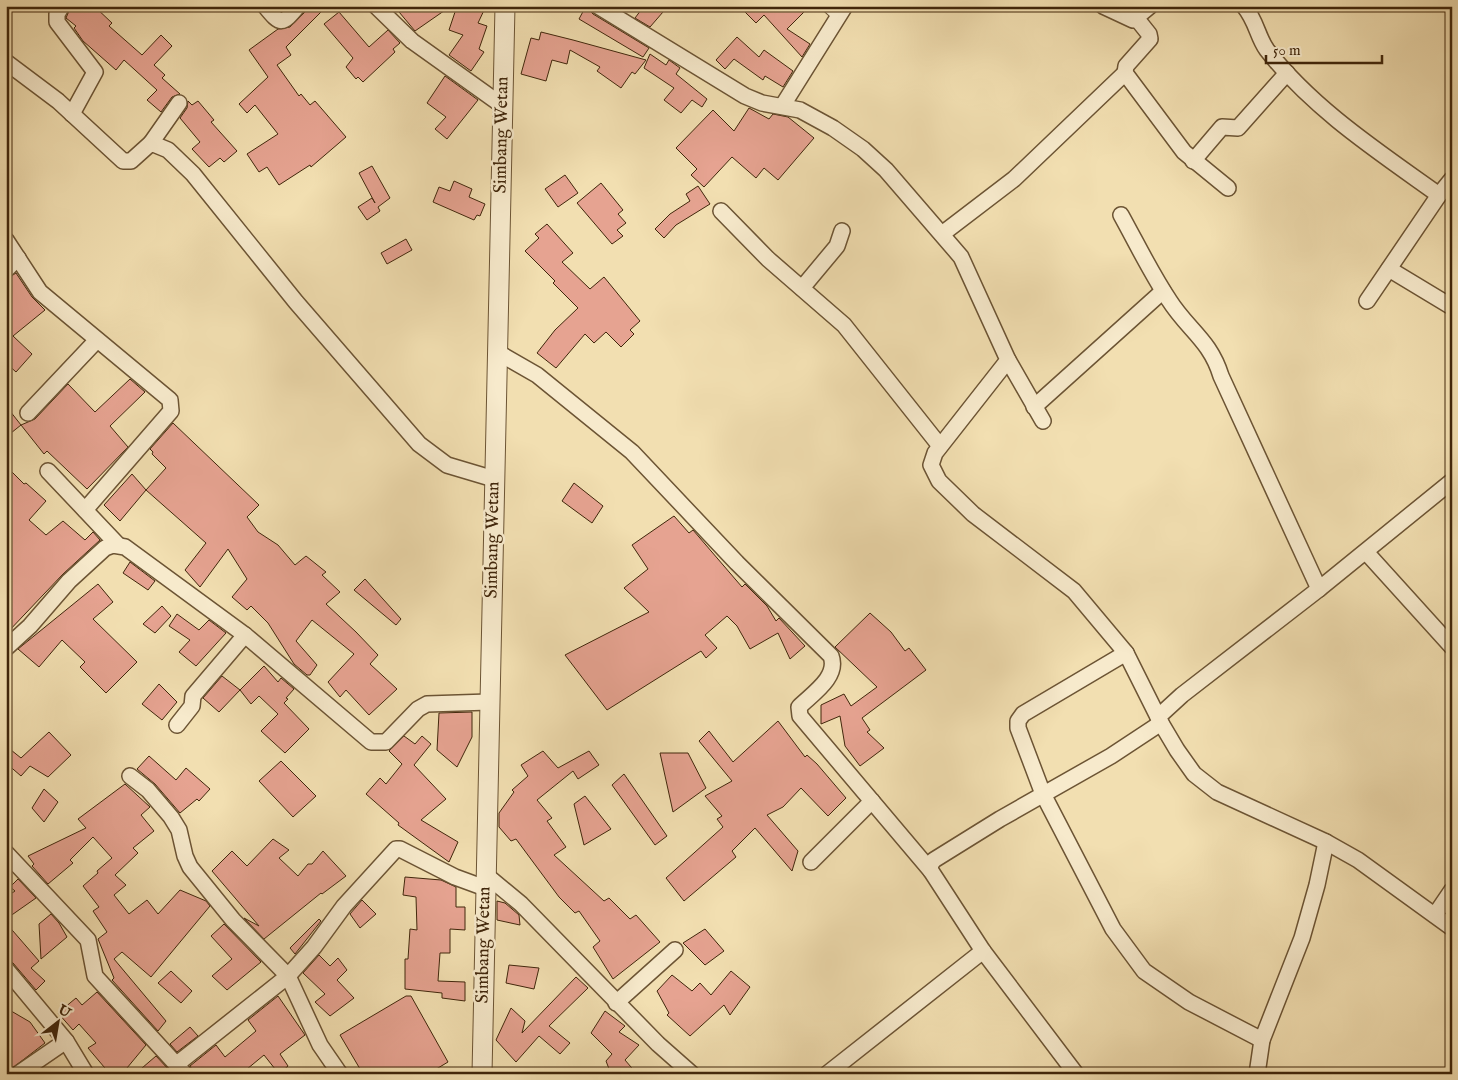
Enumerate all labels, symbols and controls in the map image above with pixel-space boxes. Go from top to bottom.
scale bar [1266,32,1382,64]
text: 50 m [1273,41,1301,60]
street label: Simbang Wetan [489,76,515,194]
street label: Simbang Wetan [480,481,506,599]
street label: Simbang Wetan [471,886,497,1004]
north arrow [32,998,82,1048]
text: U [54,1000,75,1023]

